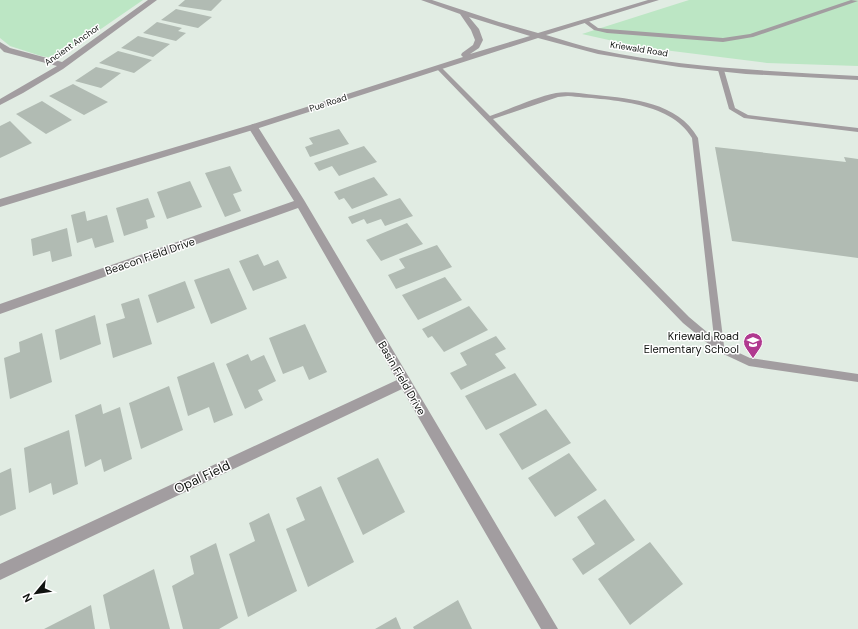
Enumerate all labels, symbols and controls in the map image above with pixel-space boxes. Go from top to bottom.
street label: Ancient Anchor [42,21,103,68]
street label: Kriewald Road [609,39,669,60]
street label: Pue Road [308,91,349,115]
street label: Beacon Field Drive [103,234,197,278]
place label: Kriewald Road Elementary School [644,329,739,356]
school or university icon: Kriewald Road Elementary School [742,331,764,359]
street label: Basin Field Drive [375,339,429,417]
street label: Opal Field [171,457,233,497]
north arrow [16,573,56,613]
text: N [19,591,35,605]

